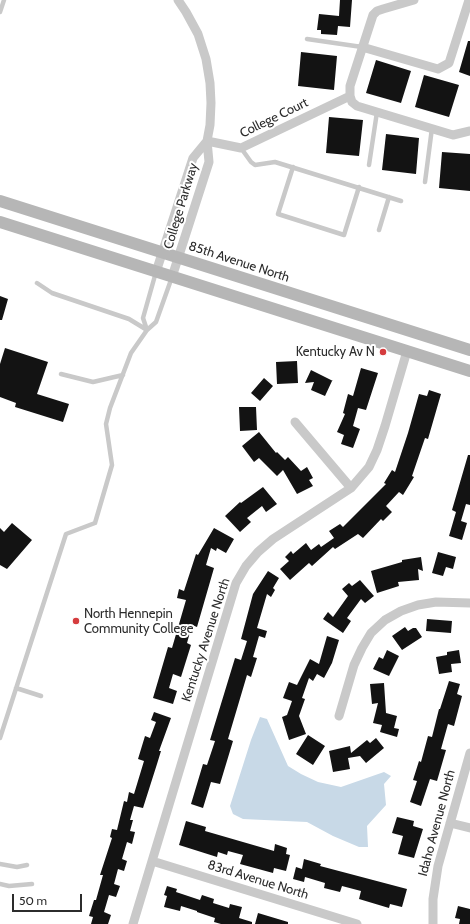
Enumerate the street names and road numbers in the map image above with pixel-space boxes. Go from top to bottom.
street label: College Court [237,95,311,141]
street label: College Parkway [161,161,201,251]
street label: 85th Avenue North [187,238,291,286]
street label: Kentucky Avenue North [179,576,233,704]
street label: Idaho Avenue North [415,768,459,878]
street label: 83rd Avenue North [206,857,310,903]

